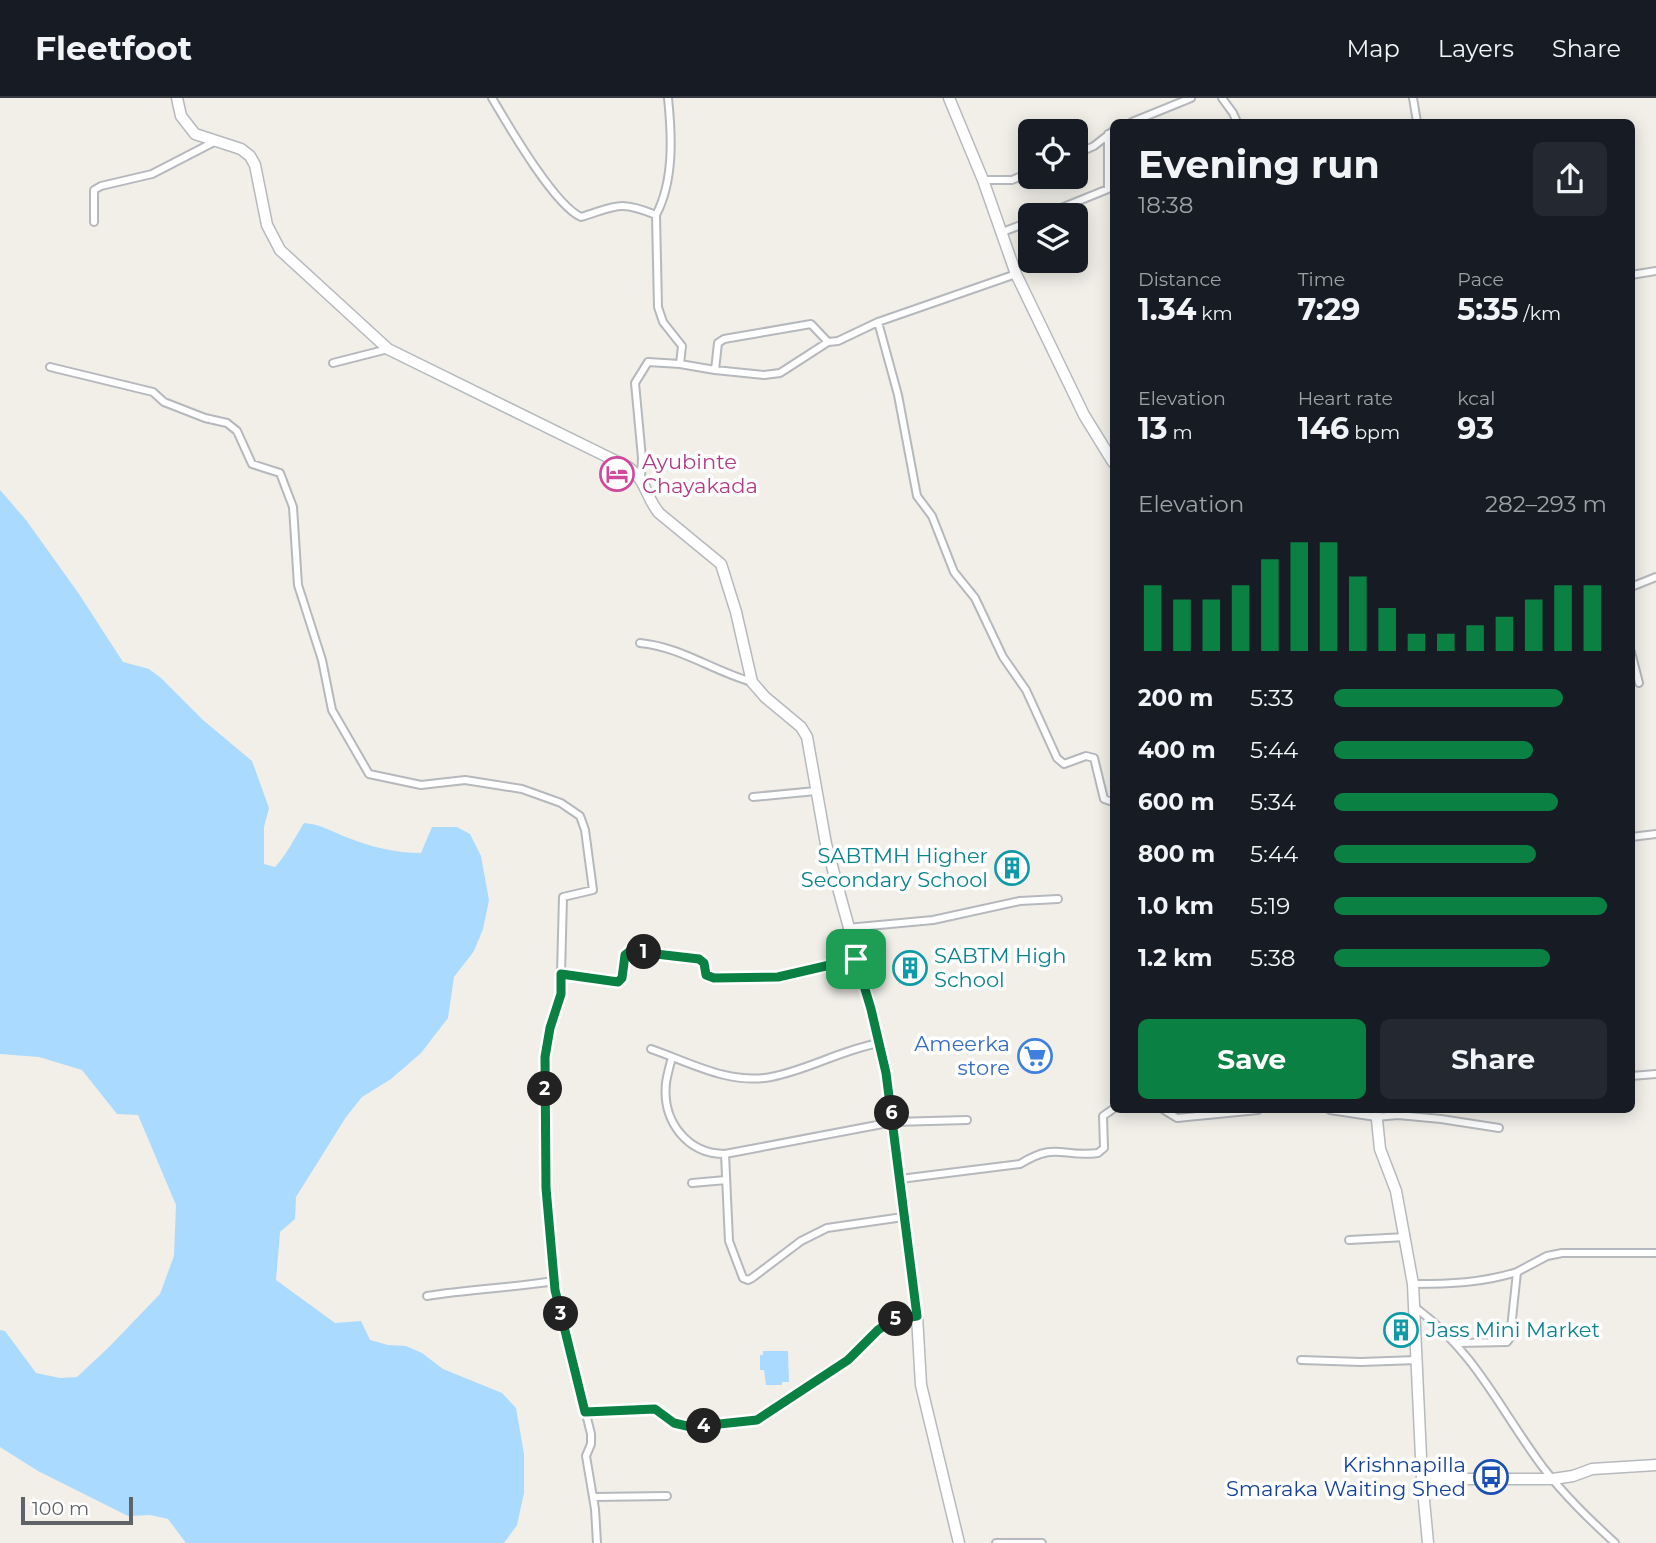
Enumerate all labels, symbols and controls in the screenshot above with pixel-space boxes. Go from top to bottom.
text: Fleetfoot [35,28,192,68]
text: Map [1346,34,1400,63]
text: Layers [1438,34,1514,63]
text: Share [1552,34,1621,63]
map controls [1018,119,1088,273]
button: locate [1018,119,1088,189]
text: Evening run [1138,141,1380,188]
button: share [1533,142,1607,216]
text: 18:38 [1138,191,1194,219]
button: layers [1018,203,1088,273]
text: Distance [1138,268,1221,291]
text: Time [1298,268,1345,291]
text: Pace [1457,268,1504,291]
text: 1.34 [1138,291,1196,328]
text: 7:29 [1298,291,1360,328]
text: 5:35 [1457,291,1518,328]
text: km [1196,302,1233,325]
text: /km [1518,302,1561,325]
text: Elevation [1138,387,1226,410]
text: Heart rate [1298,387,1393,410]
text: kcal [1457,387,1495,410]
text: 13 [1138,410,1168,447]
text: 146 [1298,410,1349,447]
text: 93 [1457,410,1494,447]
text: m [1168,421,1193,444]
text: bpm [1349,421,1400,444]
place label: Ayubinte Chayakada [642,449,758,498]
hotel icon: Ayubinte Chayakada [598,455,636,493]
text: Elevation [1138,490,1244,518]
text: 282–293 m [1485,490,1607,518]
text: 200 m [1138,684,1213,712]
text: 5:33 [1250,684,1294,712]
text: 400 m [1138,736,1216,764]
text: 5:44 [1250,736,1298,764]
text: 600 m [1138,788,1215,816]
text: 5:34 [1250,788,1296,816]
text: 800 m [1138,840,1215,868]
text: 5:44 [1250,840,1298,868]
place label: SABTMH Higher Secondary School [801,843,988,892]
building icon: SABTMH Higher Secondary School [993,849,1031,887]
text: 1.0 km [1138,892,1214,920]
text: 5:19 [1250,892,1290,920]
pin [826,929,886,989]
pin: 1 [626,934,662,970]
text: 1 [640,940,647,963]
icon: arrive [837,940,875,978]
place label: SABTM High School [934,943,1066,992]
text: 1.2 km [1138,944,1212,972]
text: 5:38 [1250,944,1296,972]
building icon: SABTM High School [891,949,929,987]
button: Save [1138,1019,1366,1099]
button: Share [1380,1019,1607,1099]
place label: Ameerka store [914,1031,1010,1080]
supermarket icon: Ameerka store [1016,1037,1054,1075]
pin: 2 [528,1072,562,1107]
text: 2 [539,1077,550,1100]
pin: 6 [874,1096,910,1130]
text: 6 [885,1101,898,1124]
pin: 3 [544,1296,578,1332]
text: 3 [555,1302,566,1325]
pin: 5 [878,1302,914,1336]
text: 5 [890,1307,901,1330]
building icon: Jass Mini Market [1382,1311,1420,1349]
place label: Jass Mini Market [1425,1317,1600,1342]
pin: 4 [686,1408,722,1444]
text: 4 [697,1414,710,1437]
place label: Krishnapilla Smaraka Waiting Shed [1226,1452,1466,1501]
bus stop icon: Krishnapilla Smaraka Waiting Shed [1472,1458,1510,1496]
scale bar [21,1494,133,1526]
text: 100 m [32,1497,89,1520]

